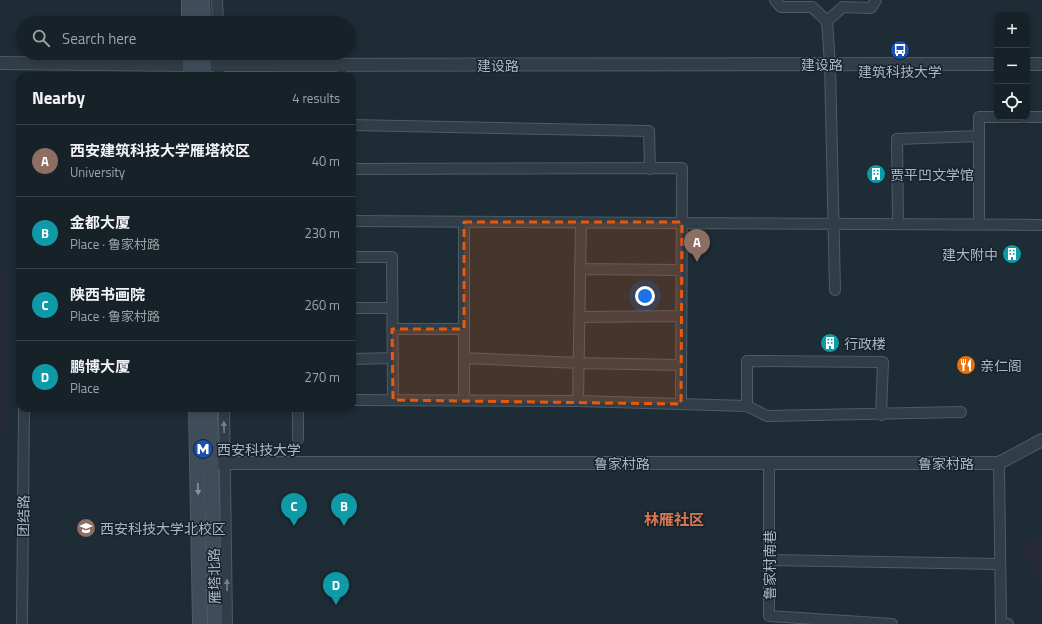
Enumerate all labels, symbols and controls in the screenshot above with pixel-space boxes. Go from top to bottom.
map controls [994,12,1030,120]
button: + [994,12,1030,48]
search box [16,16,356,60]
icon: search [30,27,52,49]
text: Search here [62,27,136,50]
bus stop icon: 建筑科技大学 [889,39,911,61]
button: − [994,48,1030,84]
street label: 建设路 [801,54,843,75]
street label: 建设路 [477,55,519,76]
place label: 建筑科技大学 [858,61,942,82]
button: locate [994,84,1030,120]
text: Nearby [32,85,85,111]
text: 4 results [292,88,340,108]
text: 西安建筑科技大学雁塔校区 [70,139,250,162]
text: A [41,151,49,171]
text: 40 m [312,151,340,171]
text: University [70,162,125,182]
building icon: 贾平凹文学馆 [865,163,887,185]
place label: 贾平凹文学馆 [890,164,974,185]
text: 金都大厦 [70,211,130,234]
text: B [41,223,49,243]
text: 230 m [304,223,340,243]
pin: A [684,229,710,262]
text: Place · 鲁家村路 [70,234,160,254]
building icon: 建大附中 [1001,243,1023,265]
place label: 建大附中 [942,244,998,265]
text: 陕西书画院 [70,283,145,306]
your location [635,286,655,306]
text: C [41,295,49,315]
text: 260 m [304,295,340,315]
text: Place · 鲁家村路 [70,306,160,326]
building icon: 行政楼 [819,332,841,354]
place label: 行政楼 [844,333,886,354]
restaurant icon: 亲仁阁 [955,354,977,376]
text: 鹏博大厦 [70,355,130,378]
place label: 亲仁阁 [980,355,1022,376]
text: D [41,367,49,387]
text: 270 m [304,367,340,387]
text: Place [70,378,99,398]
one-way arrow [221,420,227,433]
metro station icon: 西安科技大学 [192,438,214,460]
place label: 西安科技大学 [217,439,301,460]
street label: 鲁家村路 [594,453,650,474]
street label: 鲁家村路 [918,453,974,474]
one-way arrow [195,483,201,496]
pin: C [281,493,307,526]
pin: B [331,493,357,526]
street label: 团结路 [12,495,34,537]
district label: 林雁社区 [644,508,704,531]
school or university icon: 西安科技大学北校区 [75,517,97,539]
place label: 西安科技大学北校区 [100,518,226,539]
street label: 鲁家村南巷 [759,530,780,600]
street label: 雁塔北路 [203,548,225,604]
pin: D [323,572,349,605]
one-way arrow [224,578,230,591]

